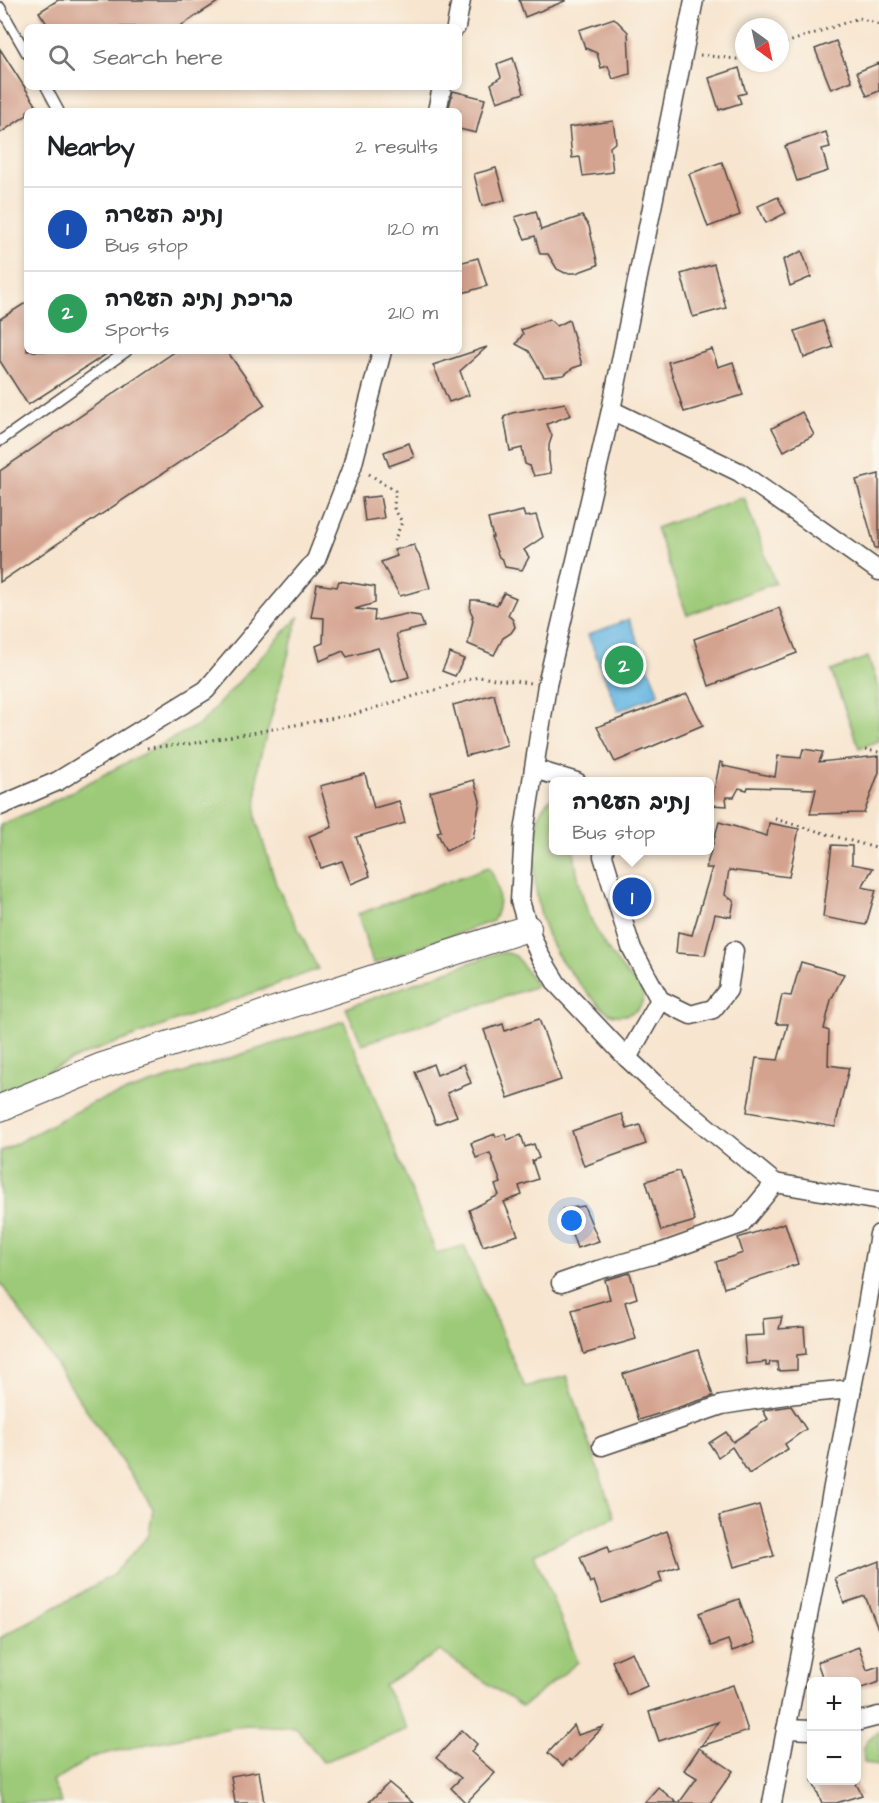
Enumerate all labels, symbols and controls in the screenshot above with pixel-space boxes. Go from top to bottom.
north arrow [735,18,789,72]
search box [24,24,462,90]
icon: search [45,41,78,74]
text: Search here [93,42,223,73]
text: Nearby [48,129,135,165]
text: 2 results [355,133,438,161]
text: נתיב העשרה [105,200,223,231]
text: 1 [66,215,69,243]
text: 120 m [388,215,438,243]
text: Bus stop [105,232,188,260]
text: בריכת נתיב העשרה [105,284,293,315]
text: 2 [62,299,73,327]
text: 210 m [388,299,438,327]
text: Sports [105,316,169,344]
pin: 2 [604,642,644,688]
popup [549,777,714,855]
text: נתיב העשרה [572,787,691,818]
text: Bus stop [572,819,655,847]
pin: 1 [612,874,652,920]
your location [557,1206,586,1235]
map controls [807,1677,861,1785]
button: + [807,1677,861,1731]
button: − [807,1731,861,1785]

